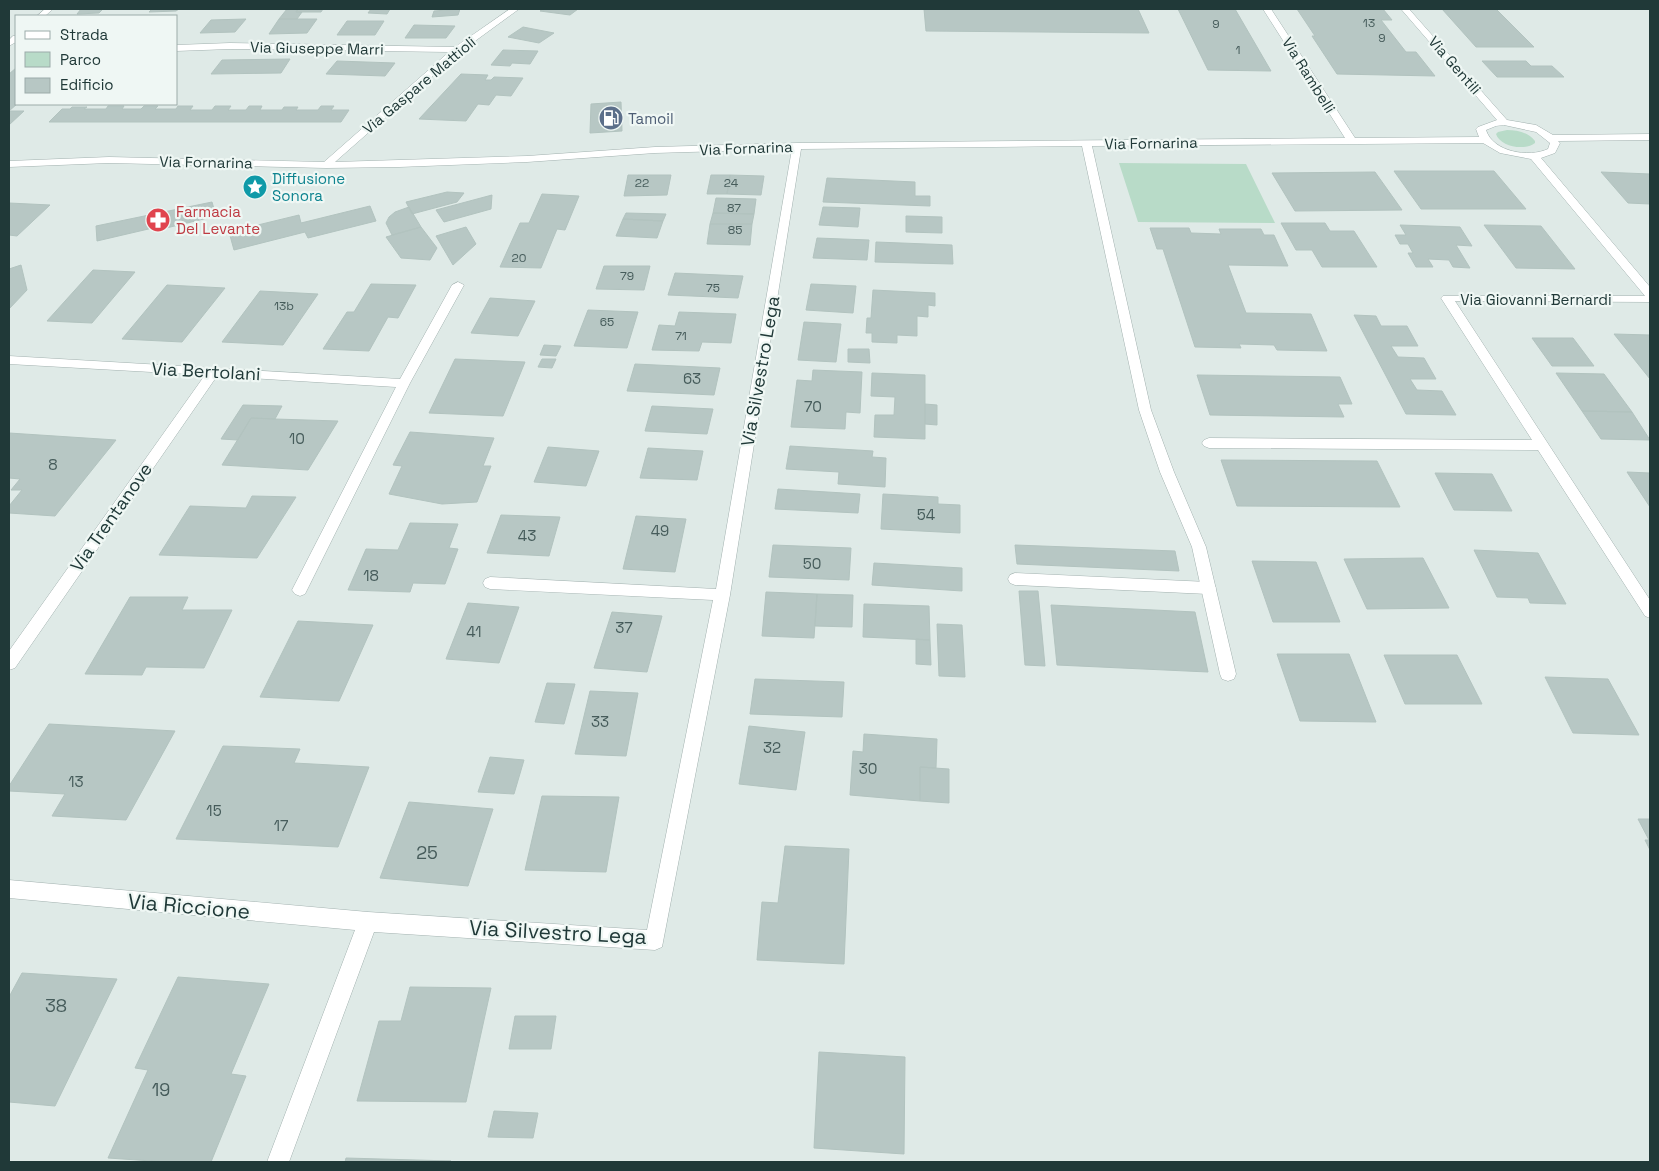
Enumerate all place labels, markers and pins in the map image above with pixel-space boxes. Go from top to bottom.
fuel station icon: Tamoil [598,105,624,131]
place label: Tamoil [628,109,674,128]
place label: Diffusione Sonora [272,169,345,205]
place icon: Diffusione Sonora [242,174,268,200]
place label: Farmacia Del Levante [176,202,260,238]
pharmacy icon: Farmacia Del Levante [145,207,171,233]

